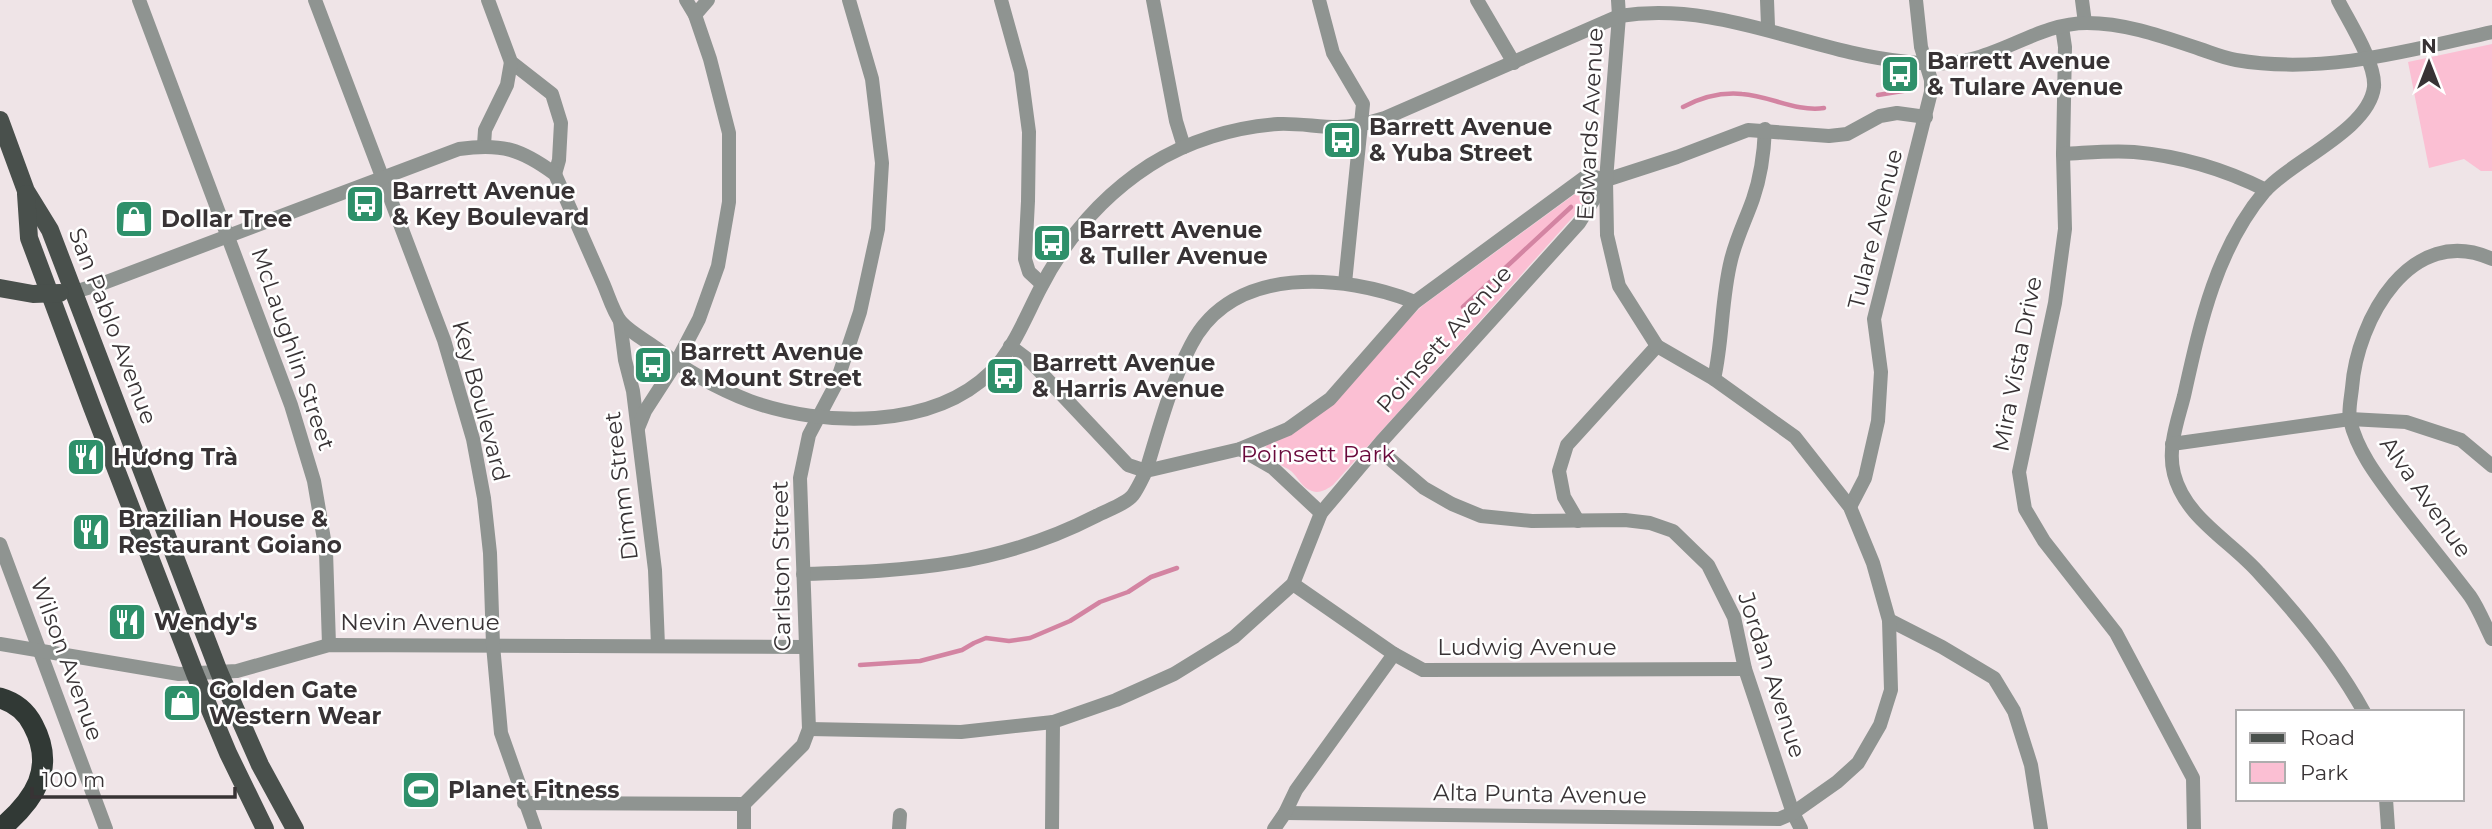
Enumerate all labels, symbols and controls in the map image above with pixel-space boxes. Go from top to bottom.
street label: Edwards Avenue [1571,27,1609,221]
north arrow [2394,28,2464,98]
text: N [2421,35,2437,58]
place label: Barrett Avenue & Tulare Avenue [1927,47,2123,101]
bus stop icon: Barrett Avenue & Tulare Avenue [1879,53,1921,95]
place label: Barrett Avenue & Yuba Street [1369,113,1552,167]
bus stop icon: Barrett Avenue & Yuba Street [1321,119,1363,161]
street label: Tulare Avenue [1842,146,1908,312]
place label: Barrett Avenue & Key Boulevard [392,177,589,231]
bus stop icon: Barrett Avenue & Key Boulevard [344,183,386,225]
shop icon: Dollar Tree [113,198,155,240]
place label: Dollar Tree [161,205,292,233]
place label: Barrett Avenue & Tuller Avenue [1079,216,1268,270]
bus stop icon: Barrett Avenue & Tuller Avenue [1031,222,1073,264]
street label: San Pablo Avenue [63,224,163,428]
street label: McLaughlin Street [245,244,341,454]
street label: Poinsett Avenue [1370,260,1518,418]
street label: Mira Vista Drive [1986,274,2048,454]
street label: Key Boulevard [446,318,516,484]
place label: Barrett Avenue & Mount Street [680,338,863,392]
bus stop icon: Barrett Avenue & Mount Street [632,344,674,386]
place label: Barrett Avenue & Harris Avenue [1032,349,1224,403]
bus stop icon: Barrett Avenue & Harris Avenue [984,355,1026,397]
street label: Dimm Street [598,410,644,562]
street label: Alva Avenue [2374,431,2478,563]
restaurant icon: Hương Trà [65,436,107,478]
park label: Poinsett Park [1241,440,1395,468]
place label: Hương Trà [113,443,238,471]
street label: Carlston Street [766,480,796,652]
place label: Brazilian House & Restaurant Goiano [118,505,342,559]
restaurant icon: Brazilian House & Restaurant Goiano [70,511,112,553]
street label: Wilson Avenue [25,574,109,744]
street label: Jordan Avenue [1732,588,1812,761]
restaurant icon: Wendy's [106,601,148,643]
place label: Wendy's [154,608,257,636]
street label: Nevin Avenue [340,608,500,636]
street label: Ludwig Avenue [1437,633,1617,661]
place label: Golden Gate Western Wear [209,676,381,730]
shop icon: Golden Gate Western Wear [161,682,203,724]
legend [2236,710,2464,801]
text: Road [2300,725,2355,750]
scale bar [32,756,234,800]
text: Park [2300,760,2348,785]
text: 100 m [42,767,105,792]
sports icon: Planet Fitness [400,769,442,811]
place label: Planet Fitness [448,776,620,804]
street label: Alta Punta Avenue [1433,778,1647,810]

